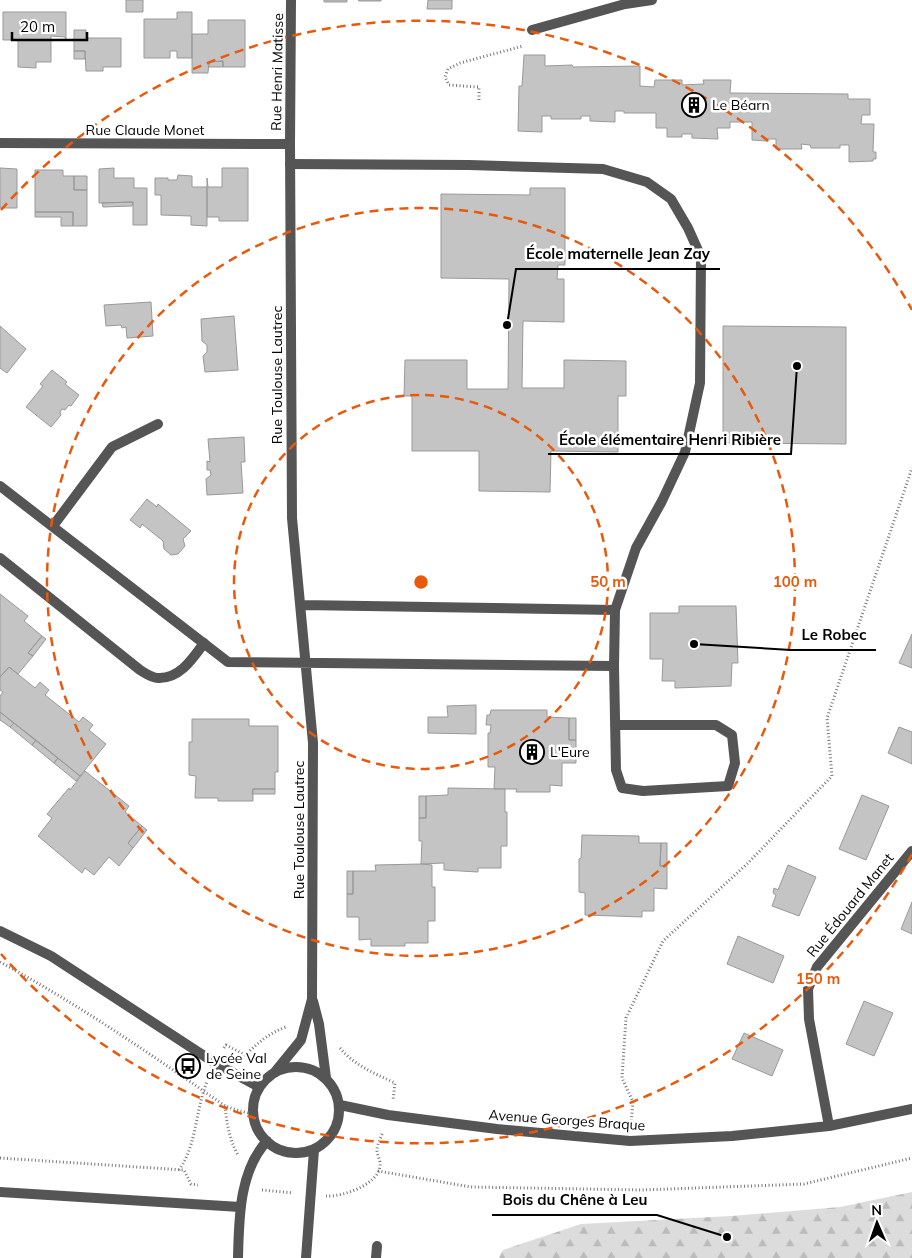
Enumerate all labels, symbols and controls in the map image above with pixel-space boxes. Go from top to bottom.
scale bar [12,10,88,42]
street label: Rue Henri Matisse [267,13,287,131]
text: 20 m [20,17,55,36]
building icon: Le Béarn [681,92,707,118]
place label: Le Béarn [712,96,770,114]
street label: Rue Claude Monet [86,121,205,139]
callout: École maternelle Jean Zay [516,239,720,269]
text: École maternelle Jean Zay [526,244,711,263]
street label: Rue Toulouse Lautrec [268,306,286,444]
callout: École élémentaire Henri Ribière [548,424,791,454]
text: École élémentaire Henri Ribière [559,430,781,449]
text: 50 m [590,572,626,591]
text: 100 m [773,572,817,591]
centre of rings [412,573,430,591]
callout: Le Robec [791,620,876,650]
text: Le Robec [802,625,867,644]
building icon: L'Eure [519,739,545,765]
place label: L'Eure [550,743,590,761]
street label: Rue Toulouse Lautrec [290,761,308,899]
street label: Rue Édouard Manet [803,849,897,961]
text: 150 m [796,969,840,988]
place label: Lycée Val de Seine [206,1049,267,1083]
bus stop icon: Lycée Val de Seine [175,1053,201,1079]
street label: Avenue Georges Braque [488,1106,646,1134]
callout: Bois du Chêne à Leu [492,1185,657,1215]
text: Bois du Chêne à Leu [503,1190,647,1209]
north arrow [852,1198,902,1248]
text: N [871,1201,882,1219]

